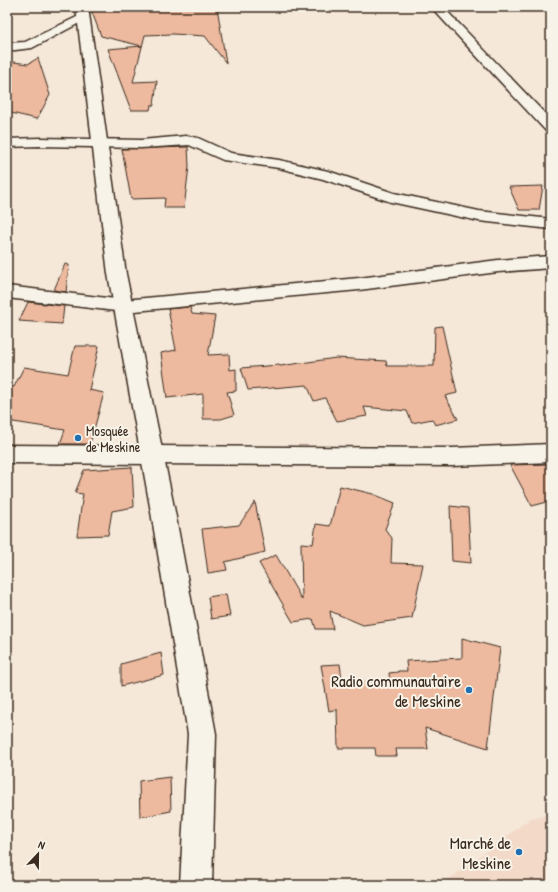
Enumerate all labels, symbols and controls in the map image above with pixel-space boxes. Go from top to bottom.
place label: Mosquée de Meskine [86,421,141,456]
marker: Mosquée de Meskine [73,433,83,443]
place label: Radio communautaire de Meskine [331,669,461,712]
marker: Radio communautaire de Meskine [464,685,474,695]
place label: Marché de Meskine [450,831,511,874]
north arrow [18,834,58,874]
text: N [36,837,47,852]
marker: Marché de Meskine [514,847,524,857]

